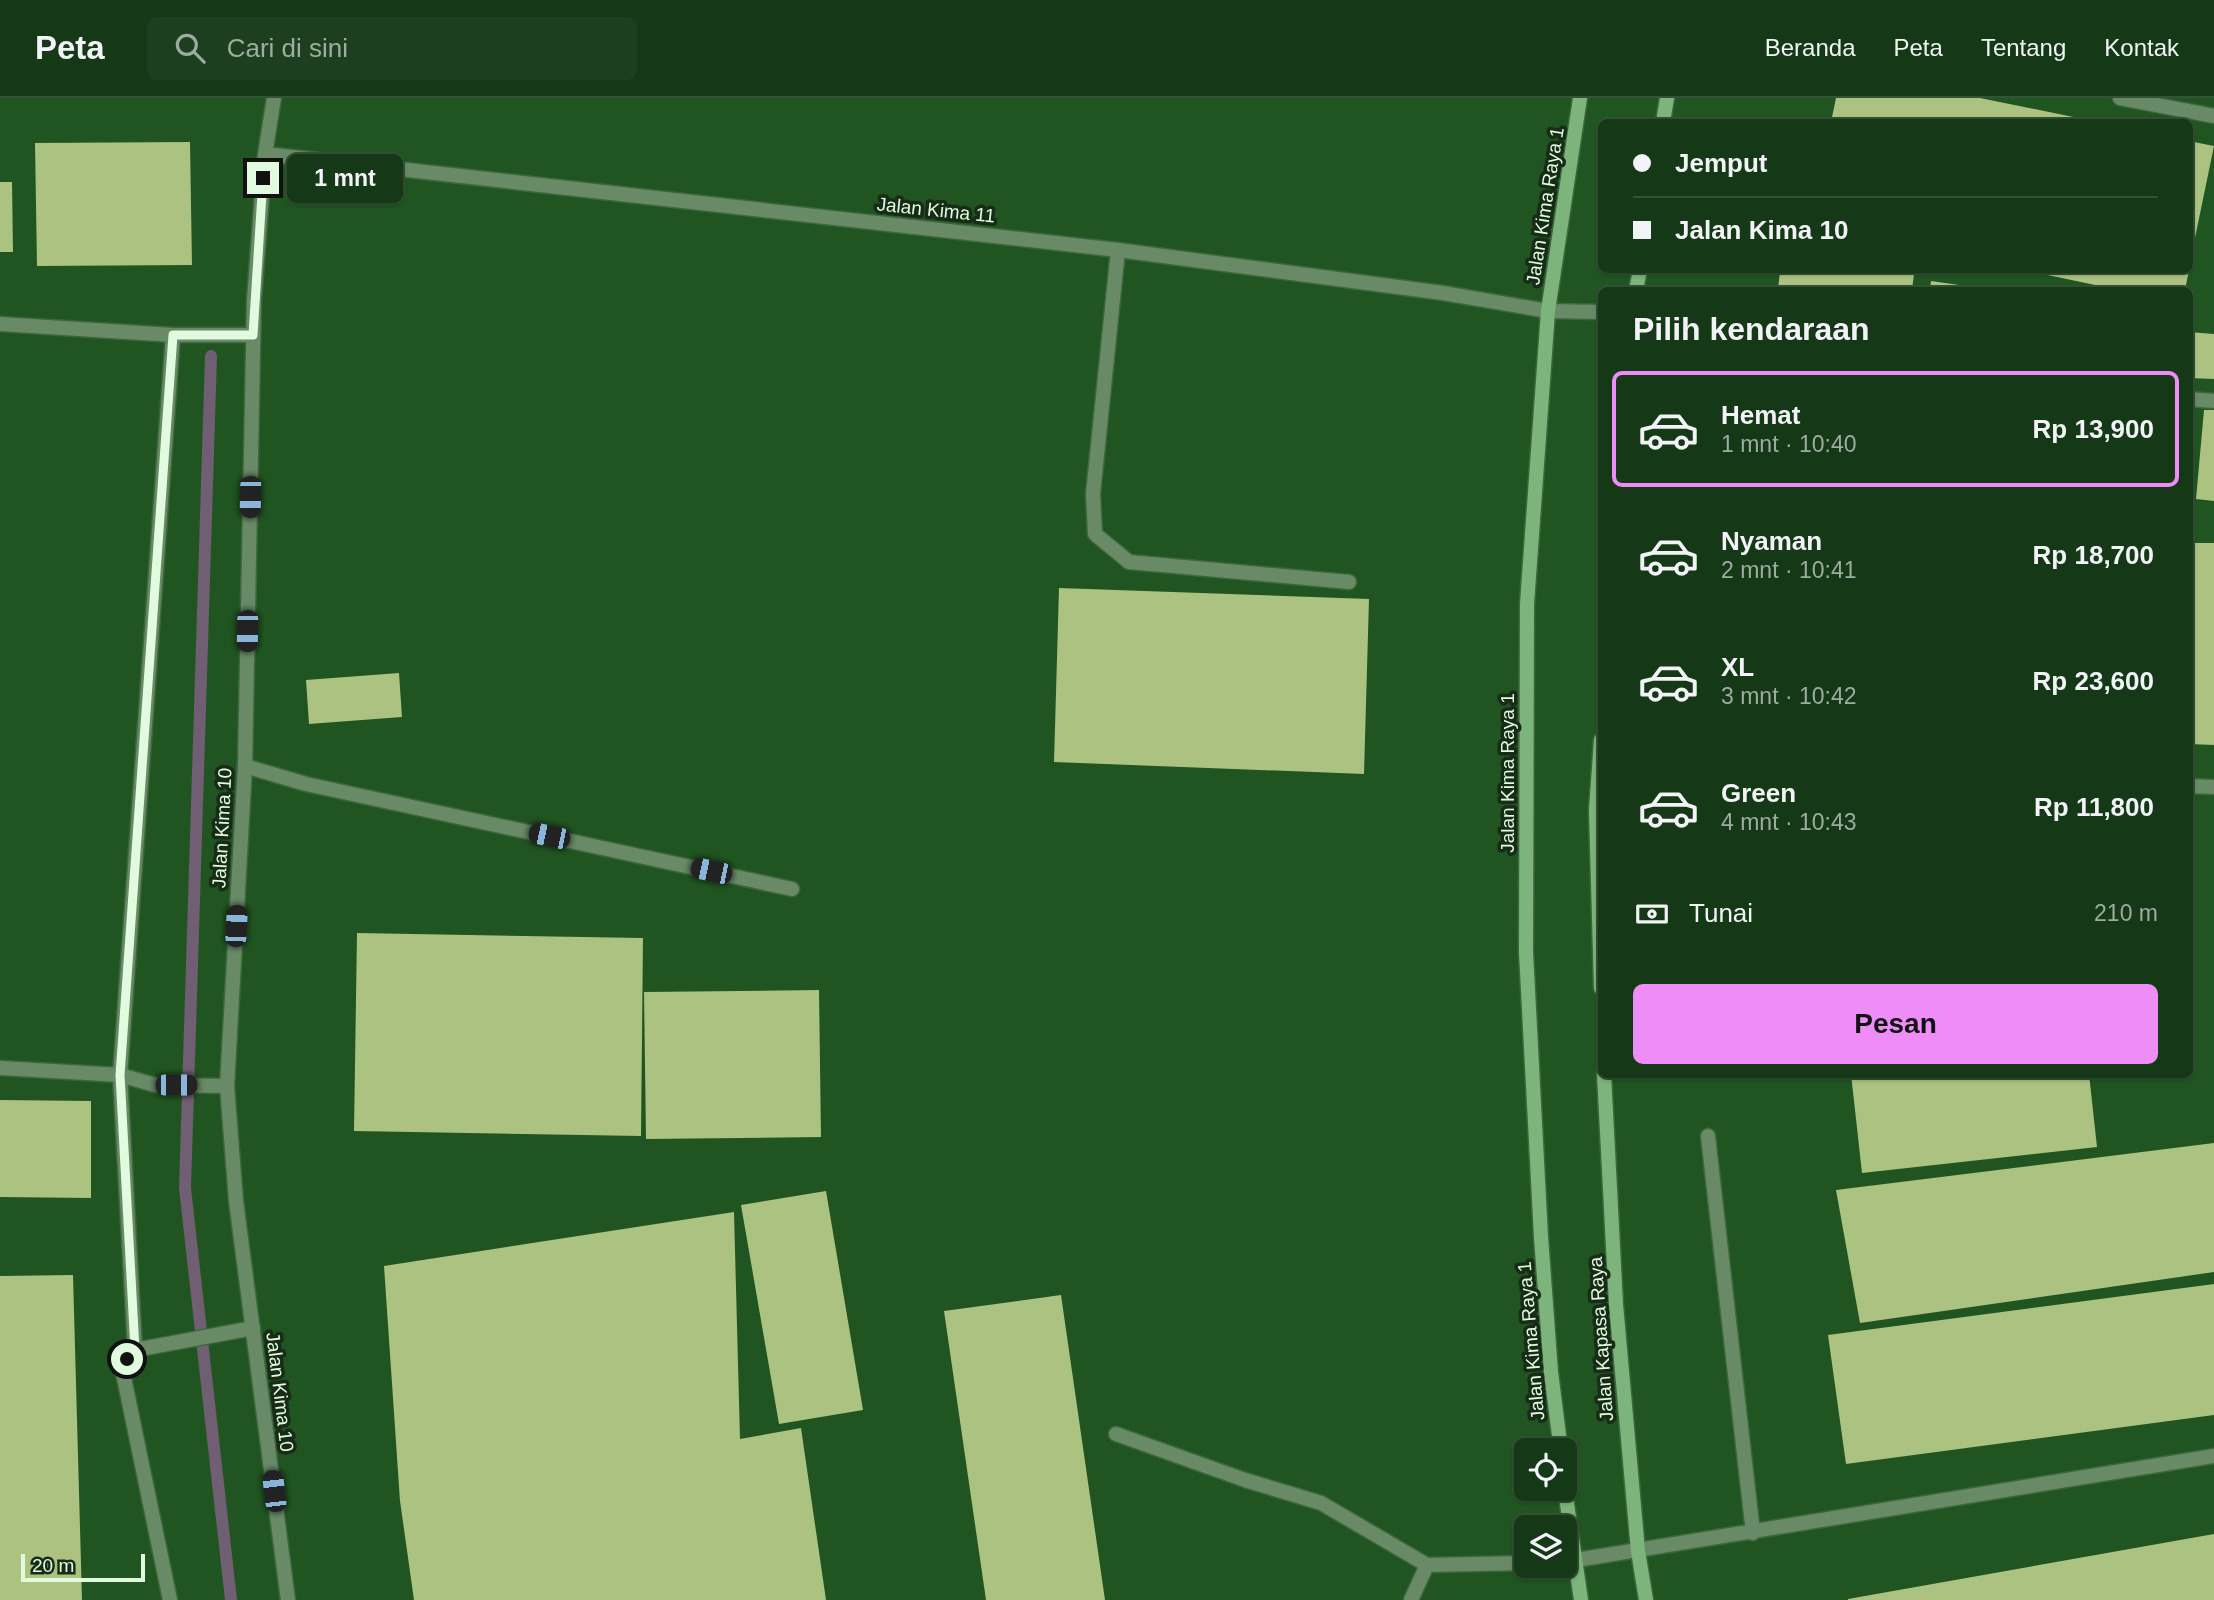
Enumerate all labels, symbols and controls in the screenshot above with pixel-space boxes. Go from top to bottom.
search box [147,17,637,80]
text: Peta [35,29,105,66]
icon: search [171,29,209,67]
text: Cari di sini [227,33,348,63]
text: Beranda [1765,34,1856,61]
text: Peta [1894,34,1943,61]
text: Tentang [1981,34,2066,61]
text: Kontak [2104,34,2179,61]
street label: Jalan Kima Raya 1 [1522,126,1568,286]
text: Jemput [1675,148,1767,178]
callout: 1 mnt [288,154,403,202]
route end [247,162,279,194]
text: 1 mnt [314,165,376,191]
street label: Jalan Kima 11 [876,193,996,227]
text: Jalan Kima 10 [1675,215,1848,245]
text: Pilih kendaraan [1633,311,1870,347]
icon: car [1637,398,1700,461]
text: Hemat [1721,400,1800,430]
text: Rp 13,900 [2033,414,2154,444]
text: 1 mnt · 10:40 [1721,431,1857,457]
car [240,476,261,518]
icon: car [1637,524,1700,587]
text: Nyaman [1721,526,1822,556]
text: Rp 18,700 [2033,540,2154,570]
text: 2 mnt · 10:41 [1721,557,1857,583]
car [237,610,258,652]
icon: car [1637,650,1700,713]
text: XL [1721,652,1754,682]
text: Rp 23,600 [2033,666,2154,696]
text: 3 mnt · 10:42 [1721,683,1857,709]
street label: Jalan Kima Raya 1 [1497,693,1518,853]
street label: Jalan Kima 10 [208,767,236,889]
icon: car [1637,776,1700,839]
text: Green [1721,778,1796,808]
text: Rp 11,800 [2034,792,2154,822]
text: 4 mnt · 10:43 [1721,809,1857,835]
car [527,821,572,851]
car [689,856,734,886]
icon: cash [1633,895,1671,933]
text: Tunai [1689,898,1753,928]
text: 210 m [2094,900,2158,926]
car [225,904,248,948]
button: Pesan [1633,984,2158,1064]
car [156,1075,198,1096]
street label: Jalan Kapasa Raya [1585,1256,1617,1422]
street label: Jalan Kima Raya 1 [1514,1261,1548,1421]
street label: Jalan Kima 10 [262,1331,298,1453]
route start [111,1343,143,1375]
map controls [1514,1438,1577,1578]
button: locate [1514,1438,1577,1501]
car [262,1469,287,1513]
button: layers [1514,1515,1577,1578]
scale bar [21,1551,145,1583]
text: 20 m [32,1555,74,1576]

